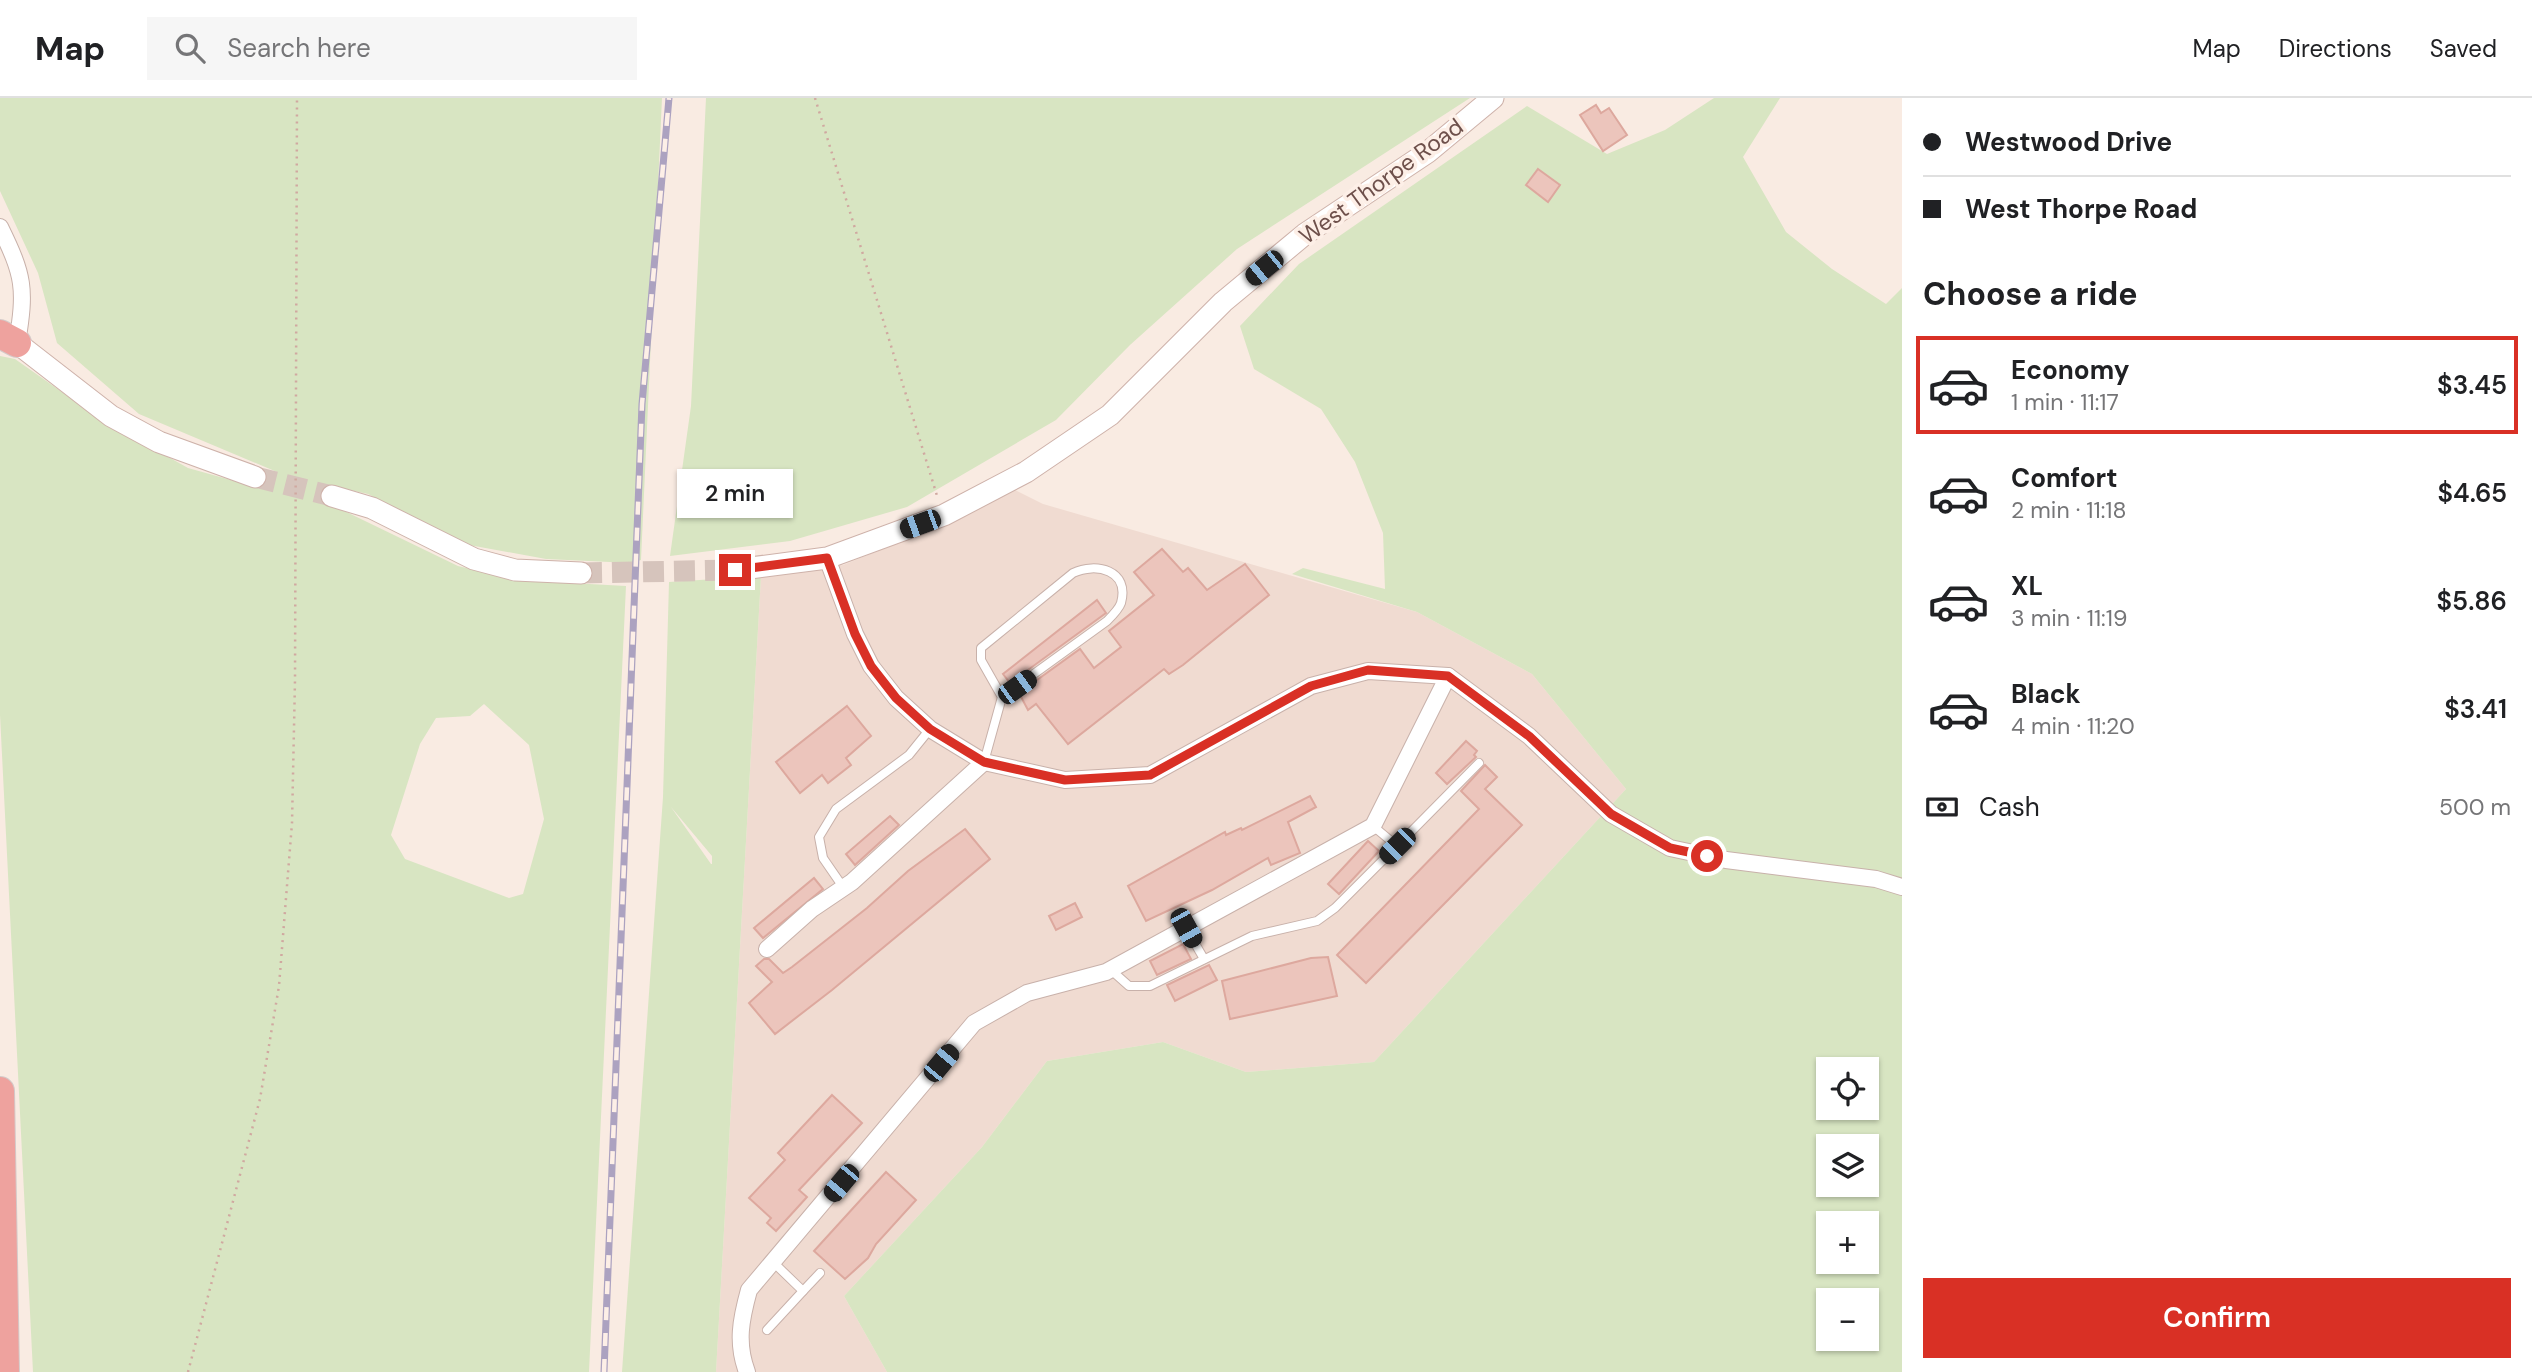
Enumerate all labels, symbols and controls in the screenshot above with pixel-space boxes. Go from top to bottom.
search box [147,17,637,80]
text: Map [35,27,105,70]
icon: search [171,29,209,67]
text: Search here [227,31,371,65]
text: Map [2193,33,2241,64]
text: Directions [2279,33,2392,64]
text: Saved [2430,33,2497,64]
street label: West Thorpe Road [1293,111,1469,251]
text: Westwood Drive [1965,125,2172,159]
text: West Thorpe Road [1965,192,2197,226]
car [1242,247,1287,289]
text: Choose a ride [1923,273,2138,315]
text: Economy [2011,353,2129,387]
icon: car [1927,354,1990,417]
text: $3.45 [2437,368,2507,402]
text: 1 min · 11:17 [2011,387,2119,417]
text: Comfort [2011,461,2117,495]
icon: car [1927,462,1990,525]
callout: 2 min [677,468,793,518]
text: $4.65 [2438,476,2507,510]
text: 2 min [705,478,765,508]
text: 2 min · 11:18 [2011,495,2127,525]
car [897,507,944,541]
route end [719,554,751,586]
text: XL [2011,569,2043,603]
icon: car [1927,570,1990,633]
text: $5.86 [2437,584,2507,618]
text: 3 min · 11:19 [2011,603,2127,633]
car [994,666,1041,708]
text: Black [2011,677,2081,711]
icon: car [1927,678,1990,741]
text: $3.41 [2444,692,2507,726]
text: 4 min · 11:20 [2011,711,2135,741]
icon: cash [1923,788,1961,826]
text: Cash [1979,790,2040,824]
text: 500 m [2439,792,2511,822]
car [1375,824,1420,868]
route start [1691,840,1723,872]
car [1167,905,1206,951]
car [920,1040,963,1086]
map controls [1816,1057,1879,1351]
button: locate [1816,1057,1879,1120]
button: layers [1816,1134,1879,1197]
car [820,1160,863,1206]
button: + [1816,1211,1879,1274]
button: Confirm [1923,1278,2511,1358]
button: − [1816,1288,1879,1351]

